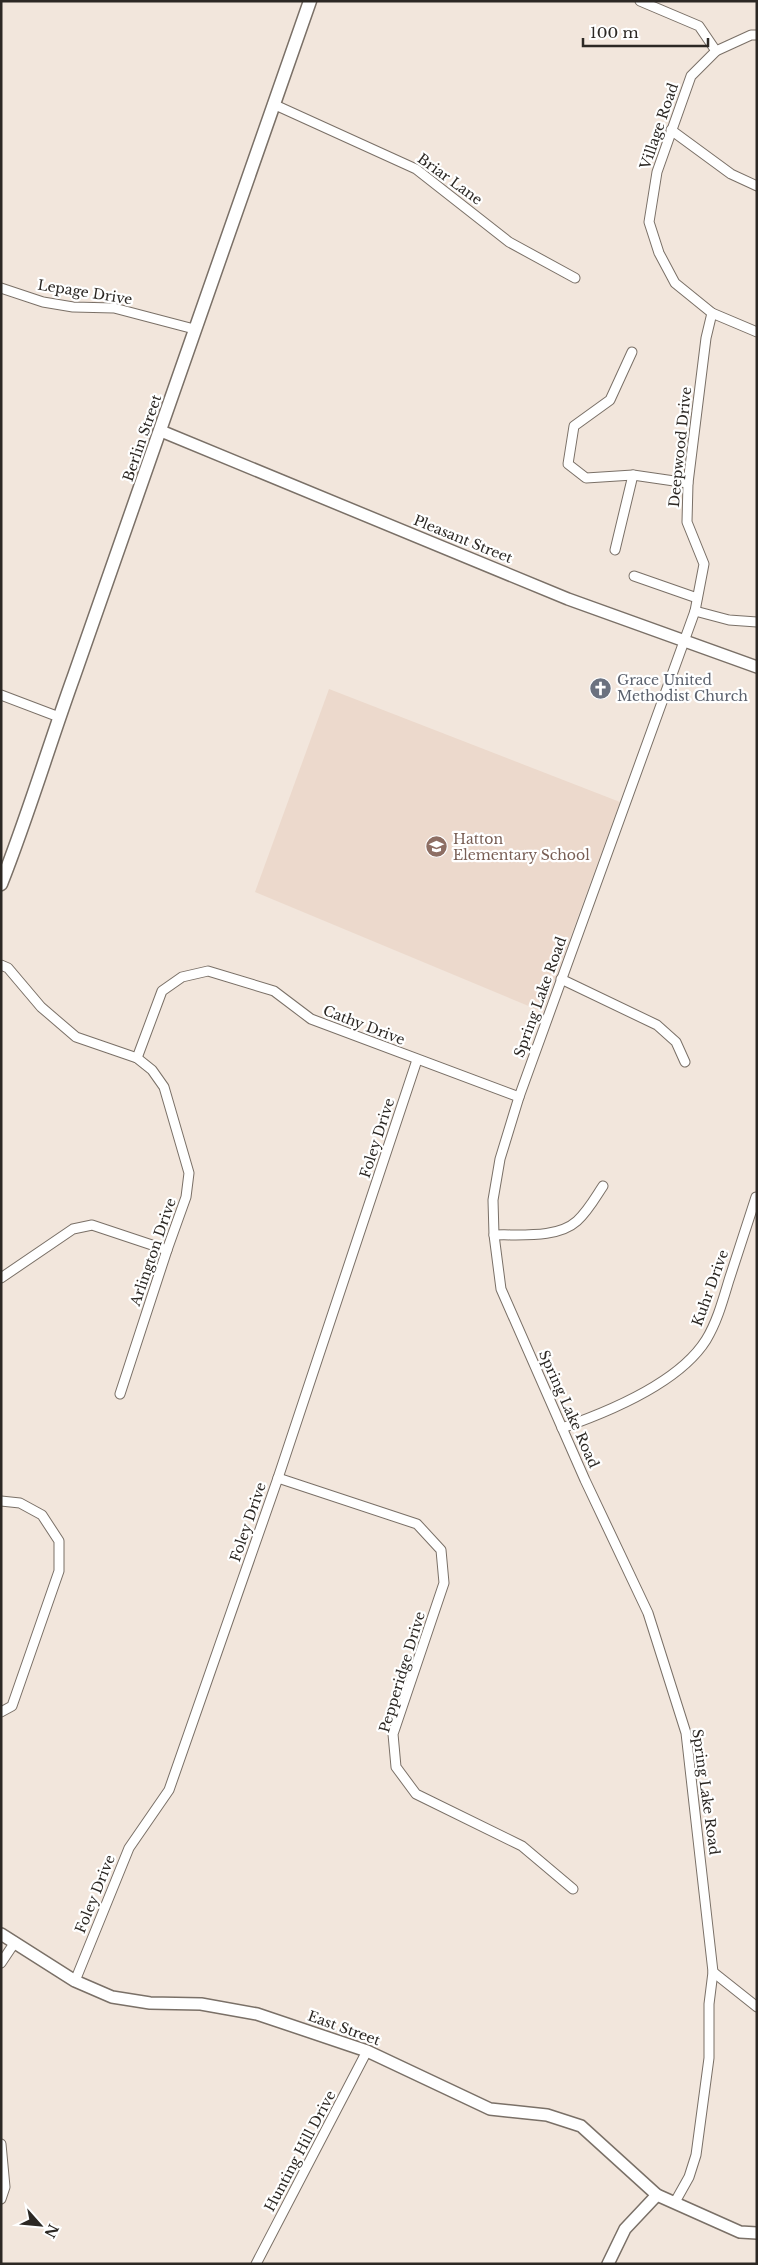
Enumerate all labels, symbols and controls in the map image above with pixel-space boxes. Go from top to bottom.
scale bar [583,15,708,47]
text: 100 m [590,23,639,42]
street label: Village Road [635,80,682,172]
street label: Briar Lane [414,149,486,209]
street label: Lepage Drive [36,276,134,308]
street label: Deepwood Drive [665,386,695,508]
street label: Berlin Street [119,392,165,484]
street label: Pleasant Street [411,511,516,567]
place label: Grace United Methodist Church [617,671,748,705]
church icon: Grace United Methodist Church [589,676,613,700]
place label: Hatton Elementary School [453,830,590,864]
school or university icon: Hatton Elementary School [425,835,449,859]
street label: Spring Lake Road [510,934,570,1060]
street label: Cathy Drive [321,1001,407,1049]
street label: Foley Drive [356,1096,398,1180]
street label: Arlington Drive [126,1196,180,1309]
street label: Kuhr Drive [688,1247,732,1329]
street label: Spring Lake Road [535,1347,603,1471]
street label: Foley Drive [226,1480,270,1564]
street label: Pepperidge Drive [375,1609,429,1735]
street label: Spring Lake Road [688,1728,724,1857]
street label: Foley Drive [71,1852,119,1936]
street label: East Street [305,2007,383,2050]
street label: Hunting Hill Drive [260,2087,340,2215]
north arrow [15,2200,65,2250]
text: N [41,2221,63,2241]

